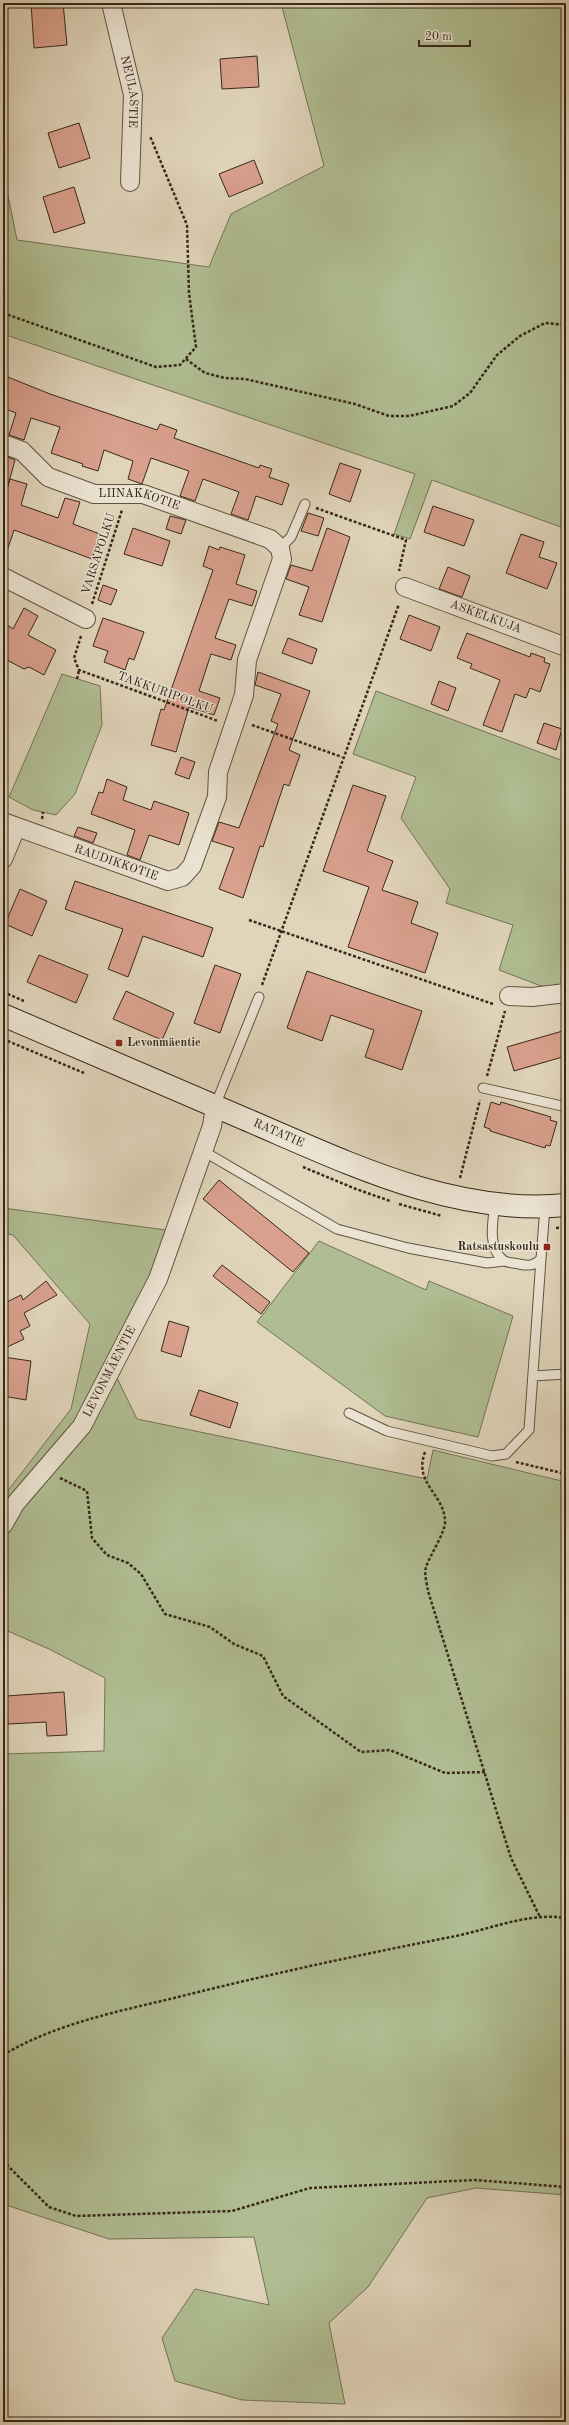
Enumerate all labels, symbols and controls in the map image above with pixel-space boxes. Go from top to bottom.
scale bar [419,22,470,48]
text: 20 m [425,31,452,43]
street label: NEULASTIE [118,55,140,128]
street label: LIINAKKOTIE [98,488,181,513]
street label: VARSAPOLKU [80,511,118,596]
street label: ASKELKUJA [448,598,523,636]
street label: TAKKURIPOLKU [116,670,215,716]
street label: RAUDIKKOTIE [72,843,160,883]
place label: Levonmäentie [127,1037,201,1049]
marker: Levonmäentie [114,1038,124,1048]
street label: RATATIE [251,1117,306,1150]
place label: Ratsastuskoulu [458,1241,539,1253]
marker: Ratsastuskoulu [542,1242,552,1252]
street label: LEVONMÄENTIE [82,1324,138,1419]

